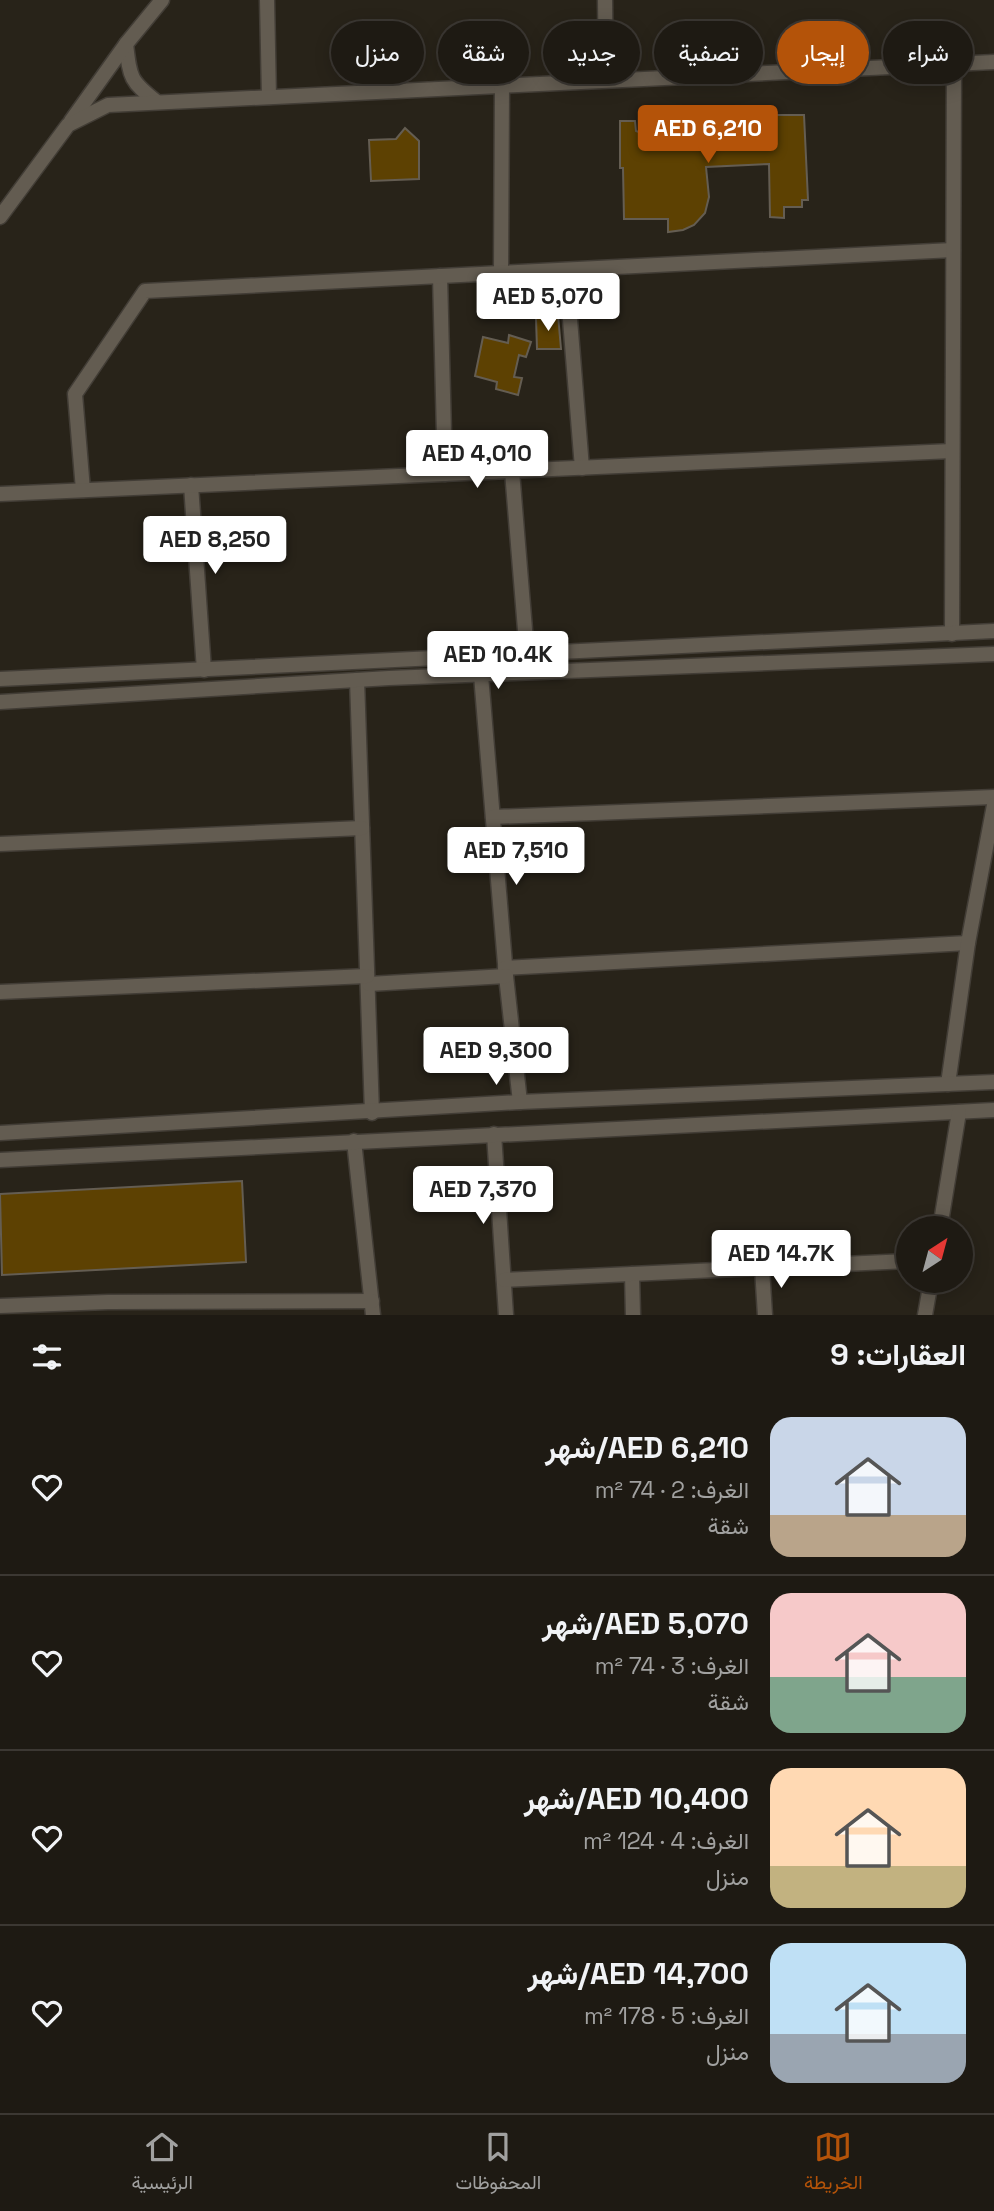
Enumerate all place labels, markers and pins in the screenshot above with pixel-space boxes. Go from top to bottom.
pin: AED 6,210 [628,106,788,165]
pin: AED 5,070 [468,274,628,333]
pin: AED 4,010 [397,430,557,490]
pin: AED 8,250 [135,516,295,576]
pin: AED 10.4K [418,632,578,691]
pin: AED 7,510 [436,828,596,887]
pin: AED 9,300 [416,1028,576,1087]
pin: AED 7,370 [403,1166,563,1226]
pin: AED 14.7K [701,1230,861,1290]

